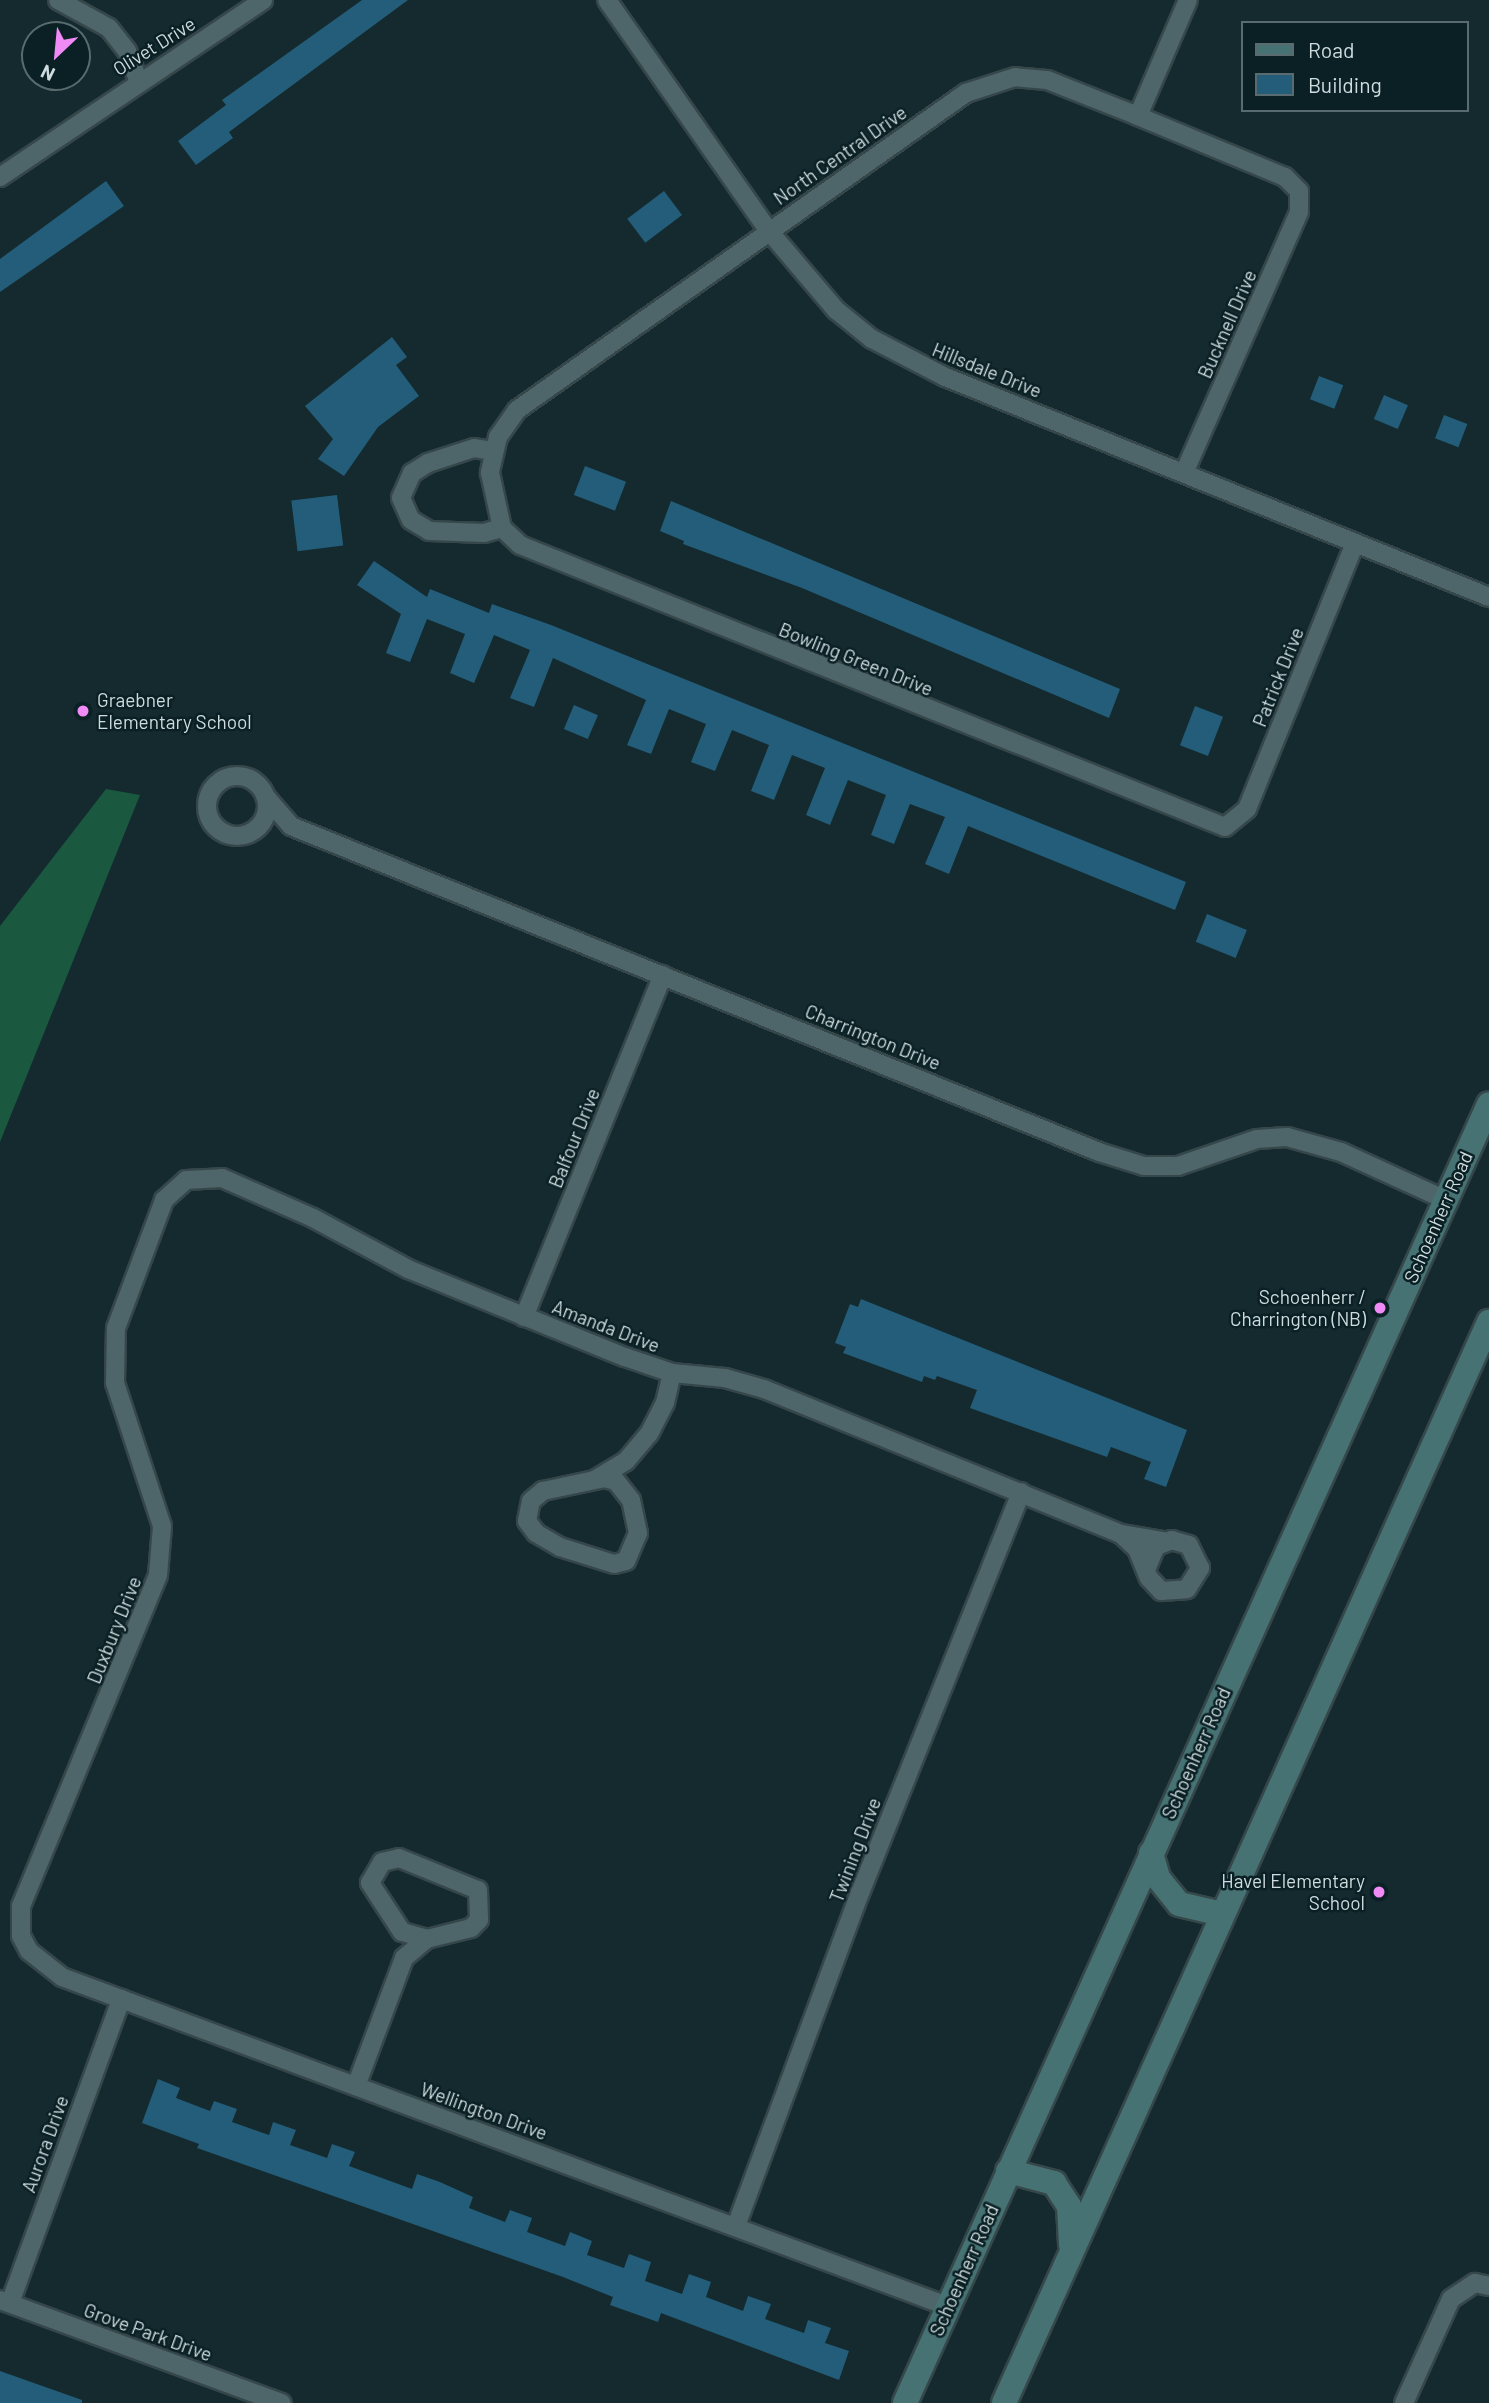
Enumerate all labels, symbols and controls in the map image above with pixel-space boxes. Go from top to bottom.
street label: Olivet Drive [109,12,199,80]
north arrow [21,21,91,91]
legend [1240,21,1468,112]
text: Road [1308,37,1354,62]
text: N [37,60,58,87]
text: Building [1308,72,1382,97]
street label: North Central Drive [769,101,911,209]
street label: Bucknell Drive [1193,266,1261,382]
street label: Hillsdale Drive [929,338,1045,402]
street label: Bowling Green Drive [776,618,936,700]
street label: Patrick Drive [1248,624,1308,730]
place label: Graebner Elementary School [97,689,252,733]
marker: Graebner Elementary School [75,703,91,719]
street label: Charrington Drive [802,999,944,1075]
street label: Balfour Drive [544,1085,604,1191]
street label: Schoenherr Road [1399,1148,1477,1286]
place label: Schoenherr / Charrington (NB) [1230,1286,1366,1330]
street label: Amanda Drive [549,1295,663,1357]
marker: Schoenherr / Charrington (NB) [1372,1300,1388,1316]
street label: Duxbury Drive [82,1573,146,1687]
street label: Schoenherr Road [1157,1684,1235,1822]
street label: Twining Drive [825,1794,885,1906]
place label: Havel Elementary School [1221,1870,1365,1914]
marker: Havel Elementary School [1371,1884,1387,1900]
street label: Wellington Drive [418,2078,550,2144]
street label: Aurora Drive [17,2092,73,2196]
street label: Schoenherr Road [925,2201,1003,2339]
street label: Grove Park Drive [81,2298,215,2366]

